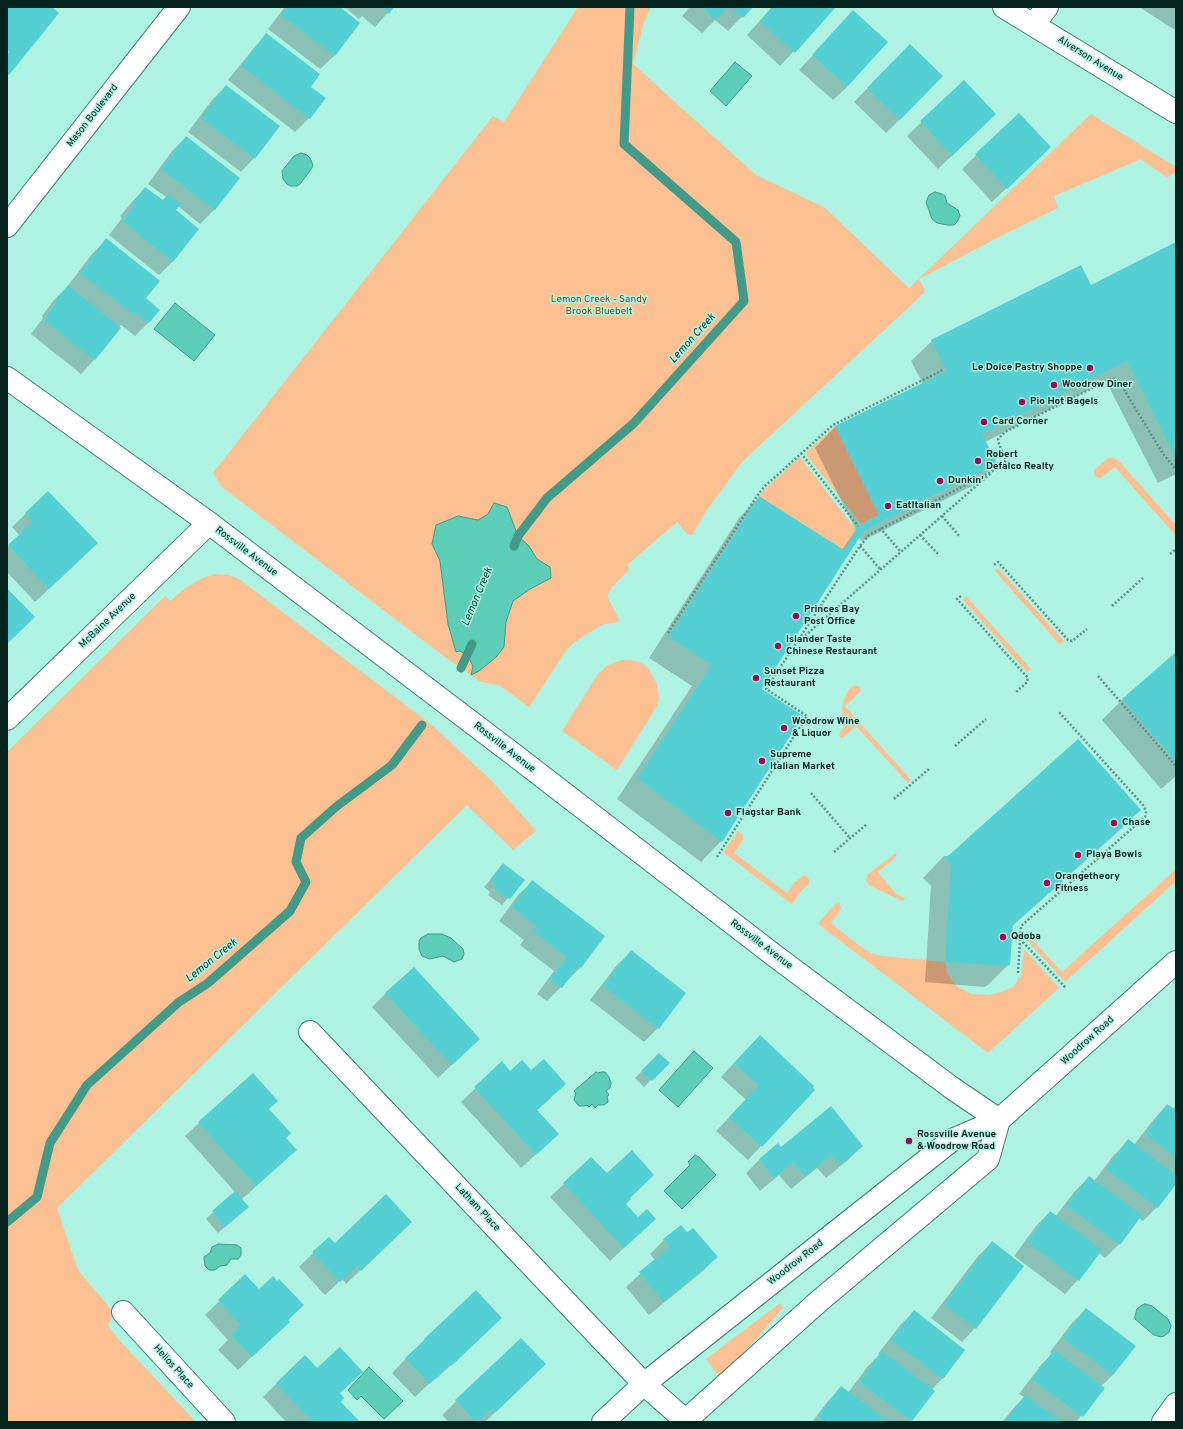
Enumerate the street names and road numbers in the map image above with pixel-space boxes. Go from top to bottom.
street label: Alverson Avenue [1055,34,1125,84]
street label: Mason Boulevard [65,82,121,150]
street label: Rossville Avenue [212,525,280,579]
street label: McBaine Avenue [77,591,139,651]
street label: Rossville Avenue [471,720,537,776]
street label: Rossville Avenue [727,918,795,972]
street label: Woodrow Road [1059,1014,1117,1068]
street label: Latham Place [452,1182,502,1234]
street label: Woodrow Road [766,1238,826,1288]
street label: Helios Place [150,1343,196,1391]

